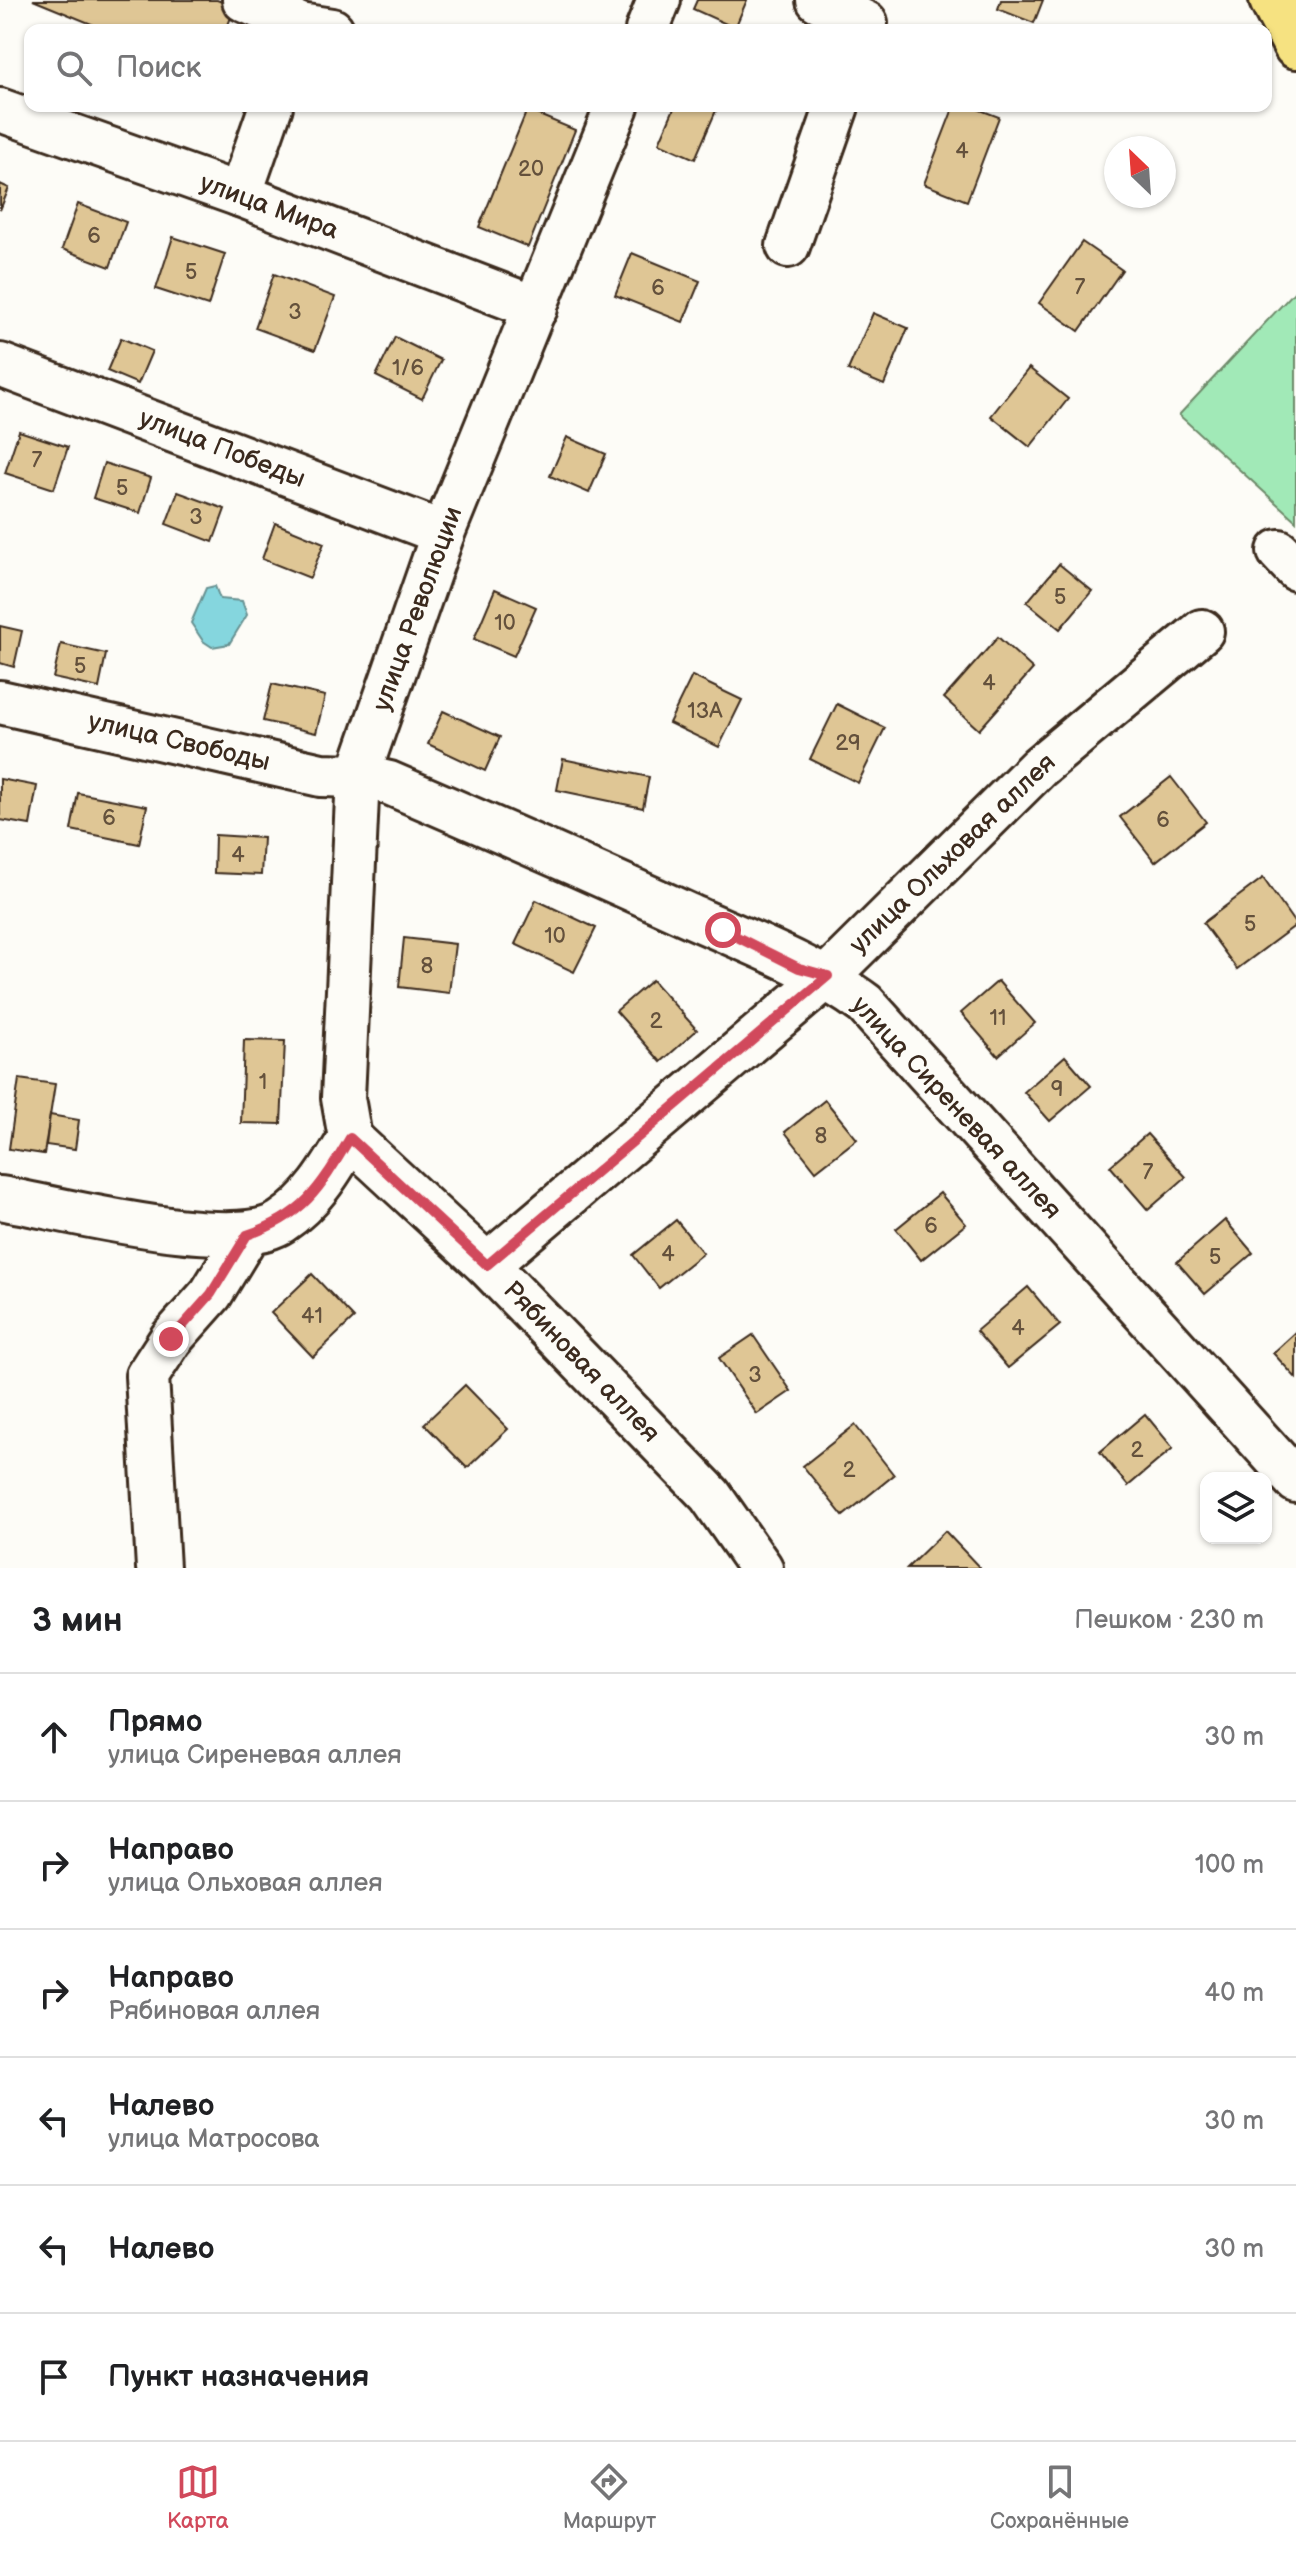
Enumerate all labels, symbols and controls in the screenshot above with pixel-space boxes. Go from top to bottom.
search box [24,24,1272,112]
icon: search [52,46,96,90]
text: Поиск [116,50,202,86]
north arrow [1104,136,1176,208]
house number: 4 [955,138,969,165]
house number: 20 [518,156,544,183]
street label: улица Мира [195,168,343,246]
house number: 6 [87,223,101,250]
house number: 5 [185,259,197,286]
house number: 7 [1075,274,1086,301]
house number: 6 [651,275,665,302]
house number: 3 [288,299,302,326]
house number: 1/6 [392,355,424,382]
street label: улица Победы [135,403,309,495]
house number: 7 [32,447,43,474]
house number: 5 [116,475,128,502]
street label: улица Революции [367,503,469,715]
house number: 3 [189,504,203,531]
house number: 5 [1054,584,1066,611]
house number: 10 [494,610,516,637]
house number: 5 [74,653,86,680]
house number: 4 [982,670,996,697]
house number: 13А [687,698,723,725]
street label: улица Свободы [85,706,273,778]
house number: 29 [835,730,861,757]
street label: улица Ольховая аллея [843,747,1063,961]
house number: 6 [102,805,116,832]
house number: 6 [1156,807,1170,834]
house number: 4 [231,842,245,869]
house number: 5 [1244,911,1256,938]
route start [705,912,741,948]
house number: 10 [544,923,566,950]
house number: 8 [421,953,433,980]
street label: улица Сиреневая аллея [845,990,1067,1226]
house number: 11 [989,1005,1007,1032]
house number: 2 [650,1008,663,1035]
house number: 1 [259,1069,267,1096]
house number: 9 [1051,1076,1063,1103]
house number: 8 [815,1123,827,1150]
house number: 7 [1143,1159,1154,1186]
house number: 6 [924,1213,938,1240]
house number: 4 [661,1241,675,1268]
house number: 5 [1209,1244,1221,1271]
street label: Рябиновая аллея [496,1275,666,1449]
house number: 41 [301,1303,323,1330]
house number: 4 [1011,1315,1025,1342]
route end [153,1321,189,1357]
house number: 3 [748,1362,762,1389]
house number: 2 [1131,1437,1144,1464]
house number: 2 [843,1457,856,1484]
map controls [1200,1472,1272,1544]
button: layers [1200,1472,1272,1544]
text: 3 мин [32,1600,123,1641]
text: Пешком · 230 m [1074,1605,1264,1636]
text: Прямо [108,1704,202,1740]
icon: ahead [32,1715,76,1759]
text: 30 m [1204,1722,1264,1753]
text: улица Сиреневая аллея [108,1740,402,1771]
text: Направо [108,1832,234,1868]
icon: right [32,1843,76,1887]
text: 100 m [1195,1850,1264,1881]
text: улица Ольховая аллея [108,1868,383,1899]
text: Направо [108,1960,234,1996]
icon: right [32,1971,76,2015]
text: 40 m [1204,1978,1264,2009]
text: Рябиновая аллея [108,1996,320,2027]
text: Налево [108,2088,214,2124]
icon: left [32,2099,76,2143]
text: 30 m [1204,2106,1264,2137]
text: улица Матросова [108,2124,320,2155]
icon: left [32,2227,76,2271]
text: Налево [108,2231,214,2267]
text: 30 m [1204,2234,1264,2265]
icon: arrive [32,2355,76,2399]
text: Пункт назначения [108,2359,369,2395]
tab: Карта [167,2460,229,2535]
tab: Маршрут [563,2460,656,2535]
tab: Сохранённые [990,2460,1129,2535]

